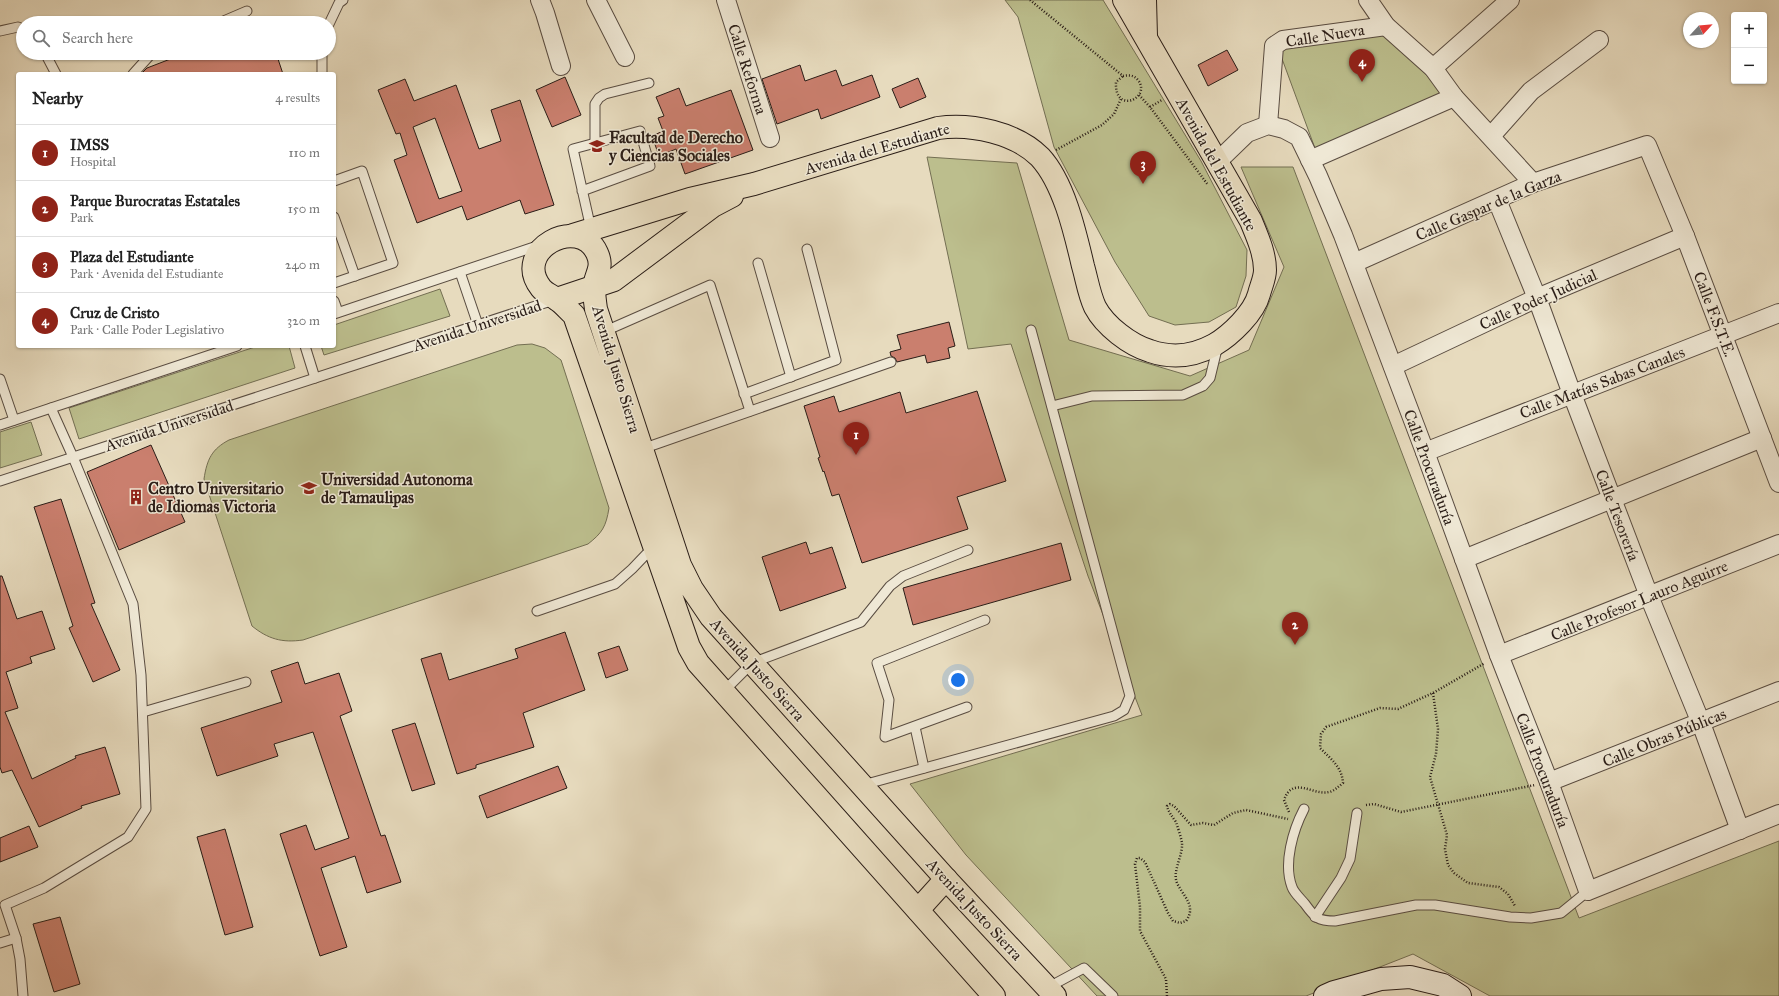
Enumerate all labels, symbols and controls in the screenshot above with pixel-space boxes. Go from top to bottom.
north arrow [1683,12,1719,48]
map controls [1731,12,1767,84]
button: + [1731,12,1767,48]
search box [16,16,336,60]
street label: Calle Nueva [1284,20,1366,51]
street label: Calle Reforma [724,22,771,117]
icon: search [30,27,52,49]
text: Search here [62,29,133,47]
button: − [1731,48,1767,84]
pin: 4 [1349,49,1375,82]
text: Nearby [32,88,83,109]
text: 4 results [275,90,320,106]
street label: Avenida del Estudiante [1172,93,1261,235]
street label: Avenida del Estudiante [802,119,952,179]
place label: Facultad de Derecho y Ciencias Sociales [608,128,743,166]
text: IMSS [70,136,109,154]
school or university icon: Facultad de Derecho y Ciencias Sociales [588,137,606,155]
text: 1 [42,145,48,161]
text: 110 m [288,145,320,161]
pin: 3 [1130,151,1156,184]
text: Hospital [70,154,116,170]
street label: Calle Gaspar de la Garza [1413,166,1564,245]
text: Parque Burocratas Estatales [70,192,240,210]
text: 2 [42,201,48,217]
text: 150 m [288,201,320,217]
text: Park [70,210,94,226]
text: Plaza del Estudiante [70,248,194,266]
text: 3 [42,257,48,273]
text: 240 m [285,257,320,273]
street label: Calle Poder Judicial [1476,265,1601,335]
text: Park · Avenida del Estudiante [70,266,223,282]
street label: Calle F.S.T.E. [1690,269,1739,359]
street label: Avenida Universidad [410,296,544,355]
street label: Avenida Justo Sierra [587,302,645,436]
text: Cruz de Cristo [70,304,160,322]
text: 4 [41,313,49,329]
text: 320 m [287,313,320,329]
text: Park · Calle Poder Legislativo [70,322,224,338]
street label: Calle Matías Sabas Canales [1517,342,1688,423]
street label: Avenida Universidad [102,396,236,455]
street label: Calle Procuraduría [1400,407,1459,528]
pin: 1 [843,422,869,455]
street label: Calle Tesorería [1591,467,1644,564]
place label: Universidad Autonoma de Tamaulipas [321,470,474,508]
place label: Centro Universitario de Idiomas Victoria [148,479,284,516]
school or university icon: Universidad Autonoma de Tamaulipas [300,479,318,497]
building icon: Centro Universitario de Idiomas Victoria [127,488,145,506]
street label: Calle Profesor Lauro Aguirre [1548,556,1731,646]
pin: 2 [1282,612,1308,645]
street label: Avenida Justo Sierra [705,613,809,726]
your location [948,670,968,690]
street label: Calle Obras Públicas [1600,704,1729,771]
street label: Calle Procuraduría [1512,710,1573,830]
street label: Avenida Justo Sierra [921,854,1027,965]

